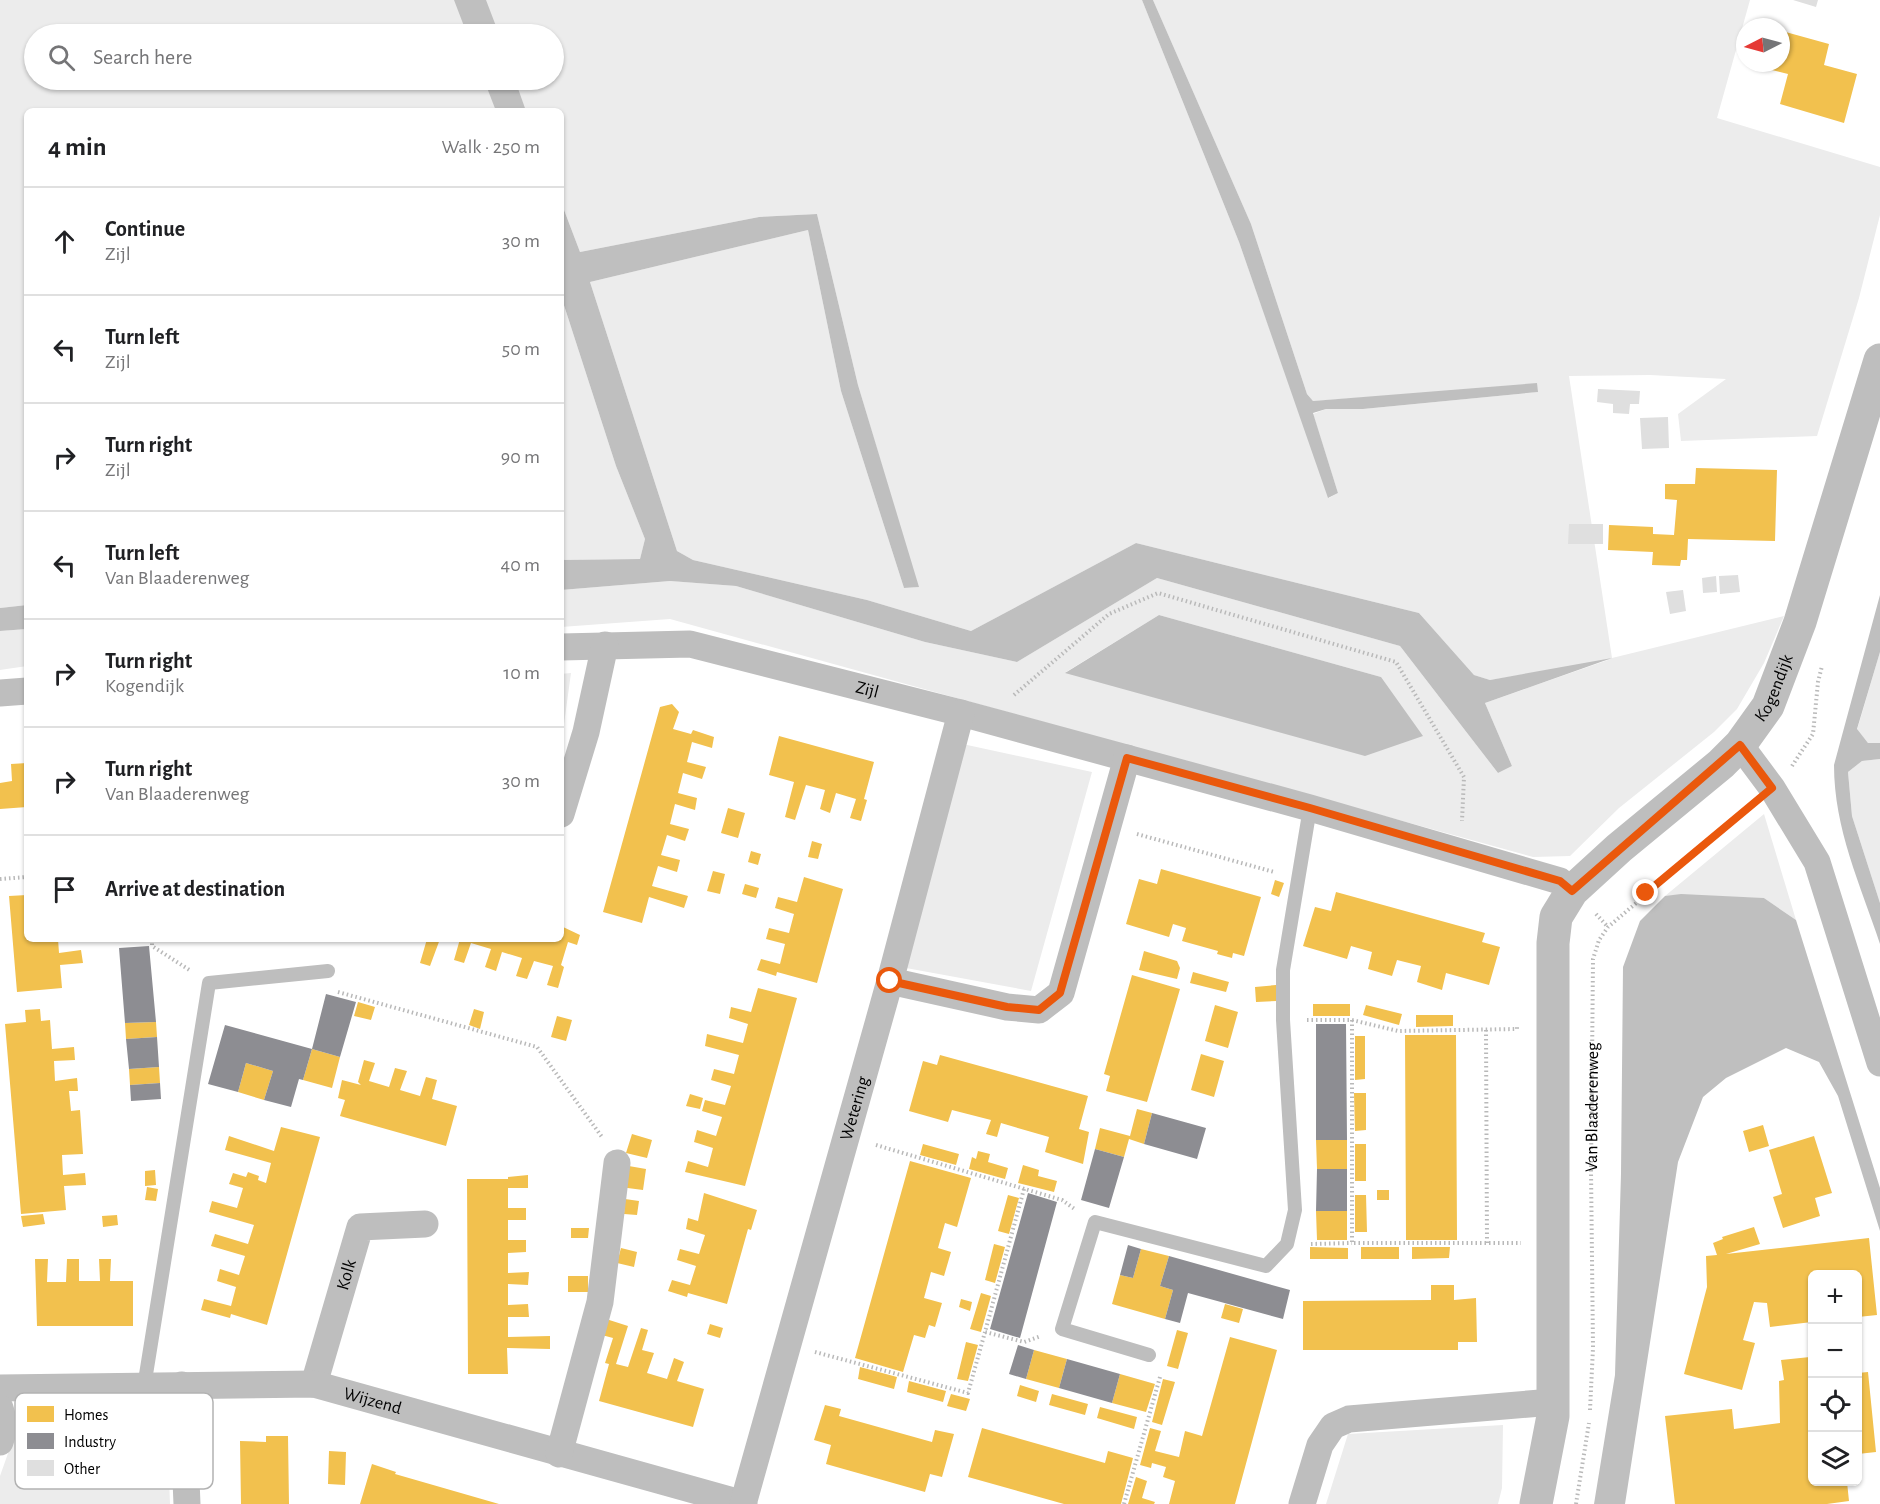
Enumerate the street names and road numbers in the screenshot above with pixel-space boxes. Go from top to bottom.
street label: Kogendijk [1752,651,1797,725]
street label: Zijl [854,679,880,702]
street label: Van Blaaderenweg [1583,1042,1602,1172]
street label: Wetering [838,1074,873,1143]
street label: Kolk [334,1257,360,1292]
street label: Wijzend [341,1385,403,1418]

